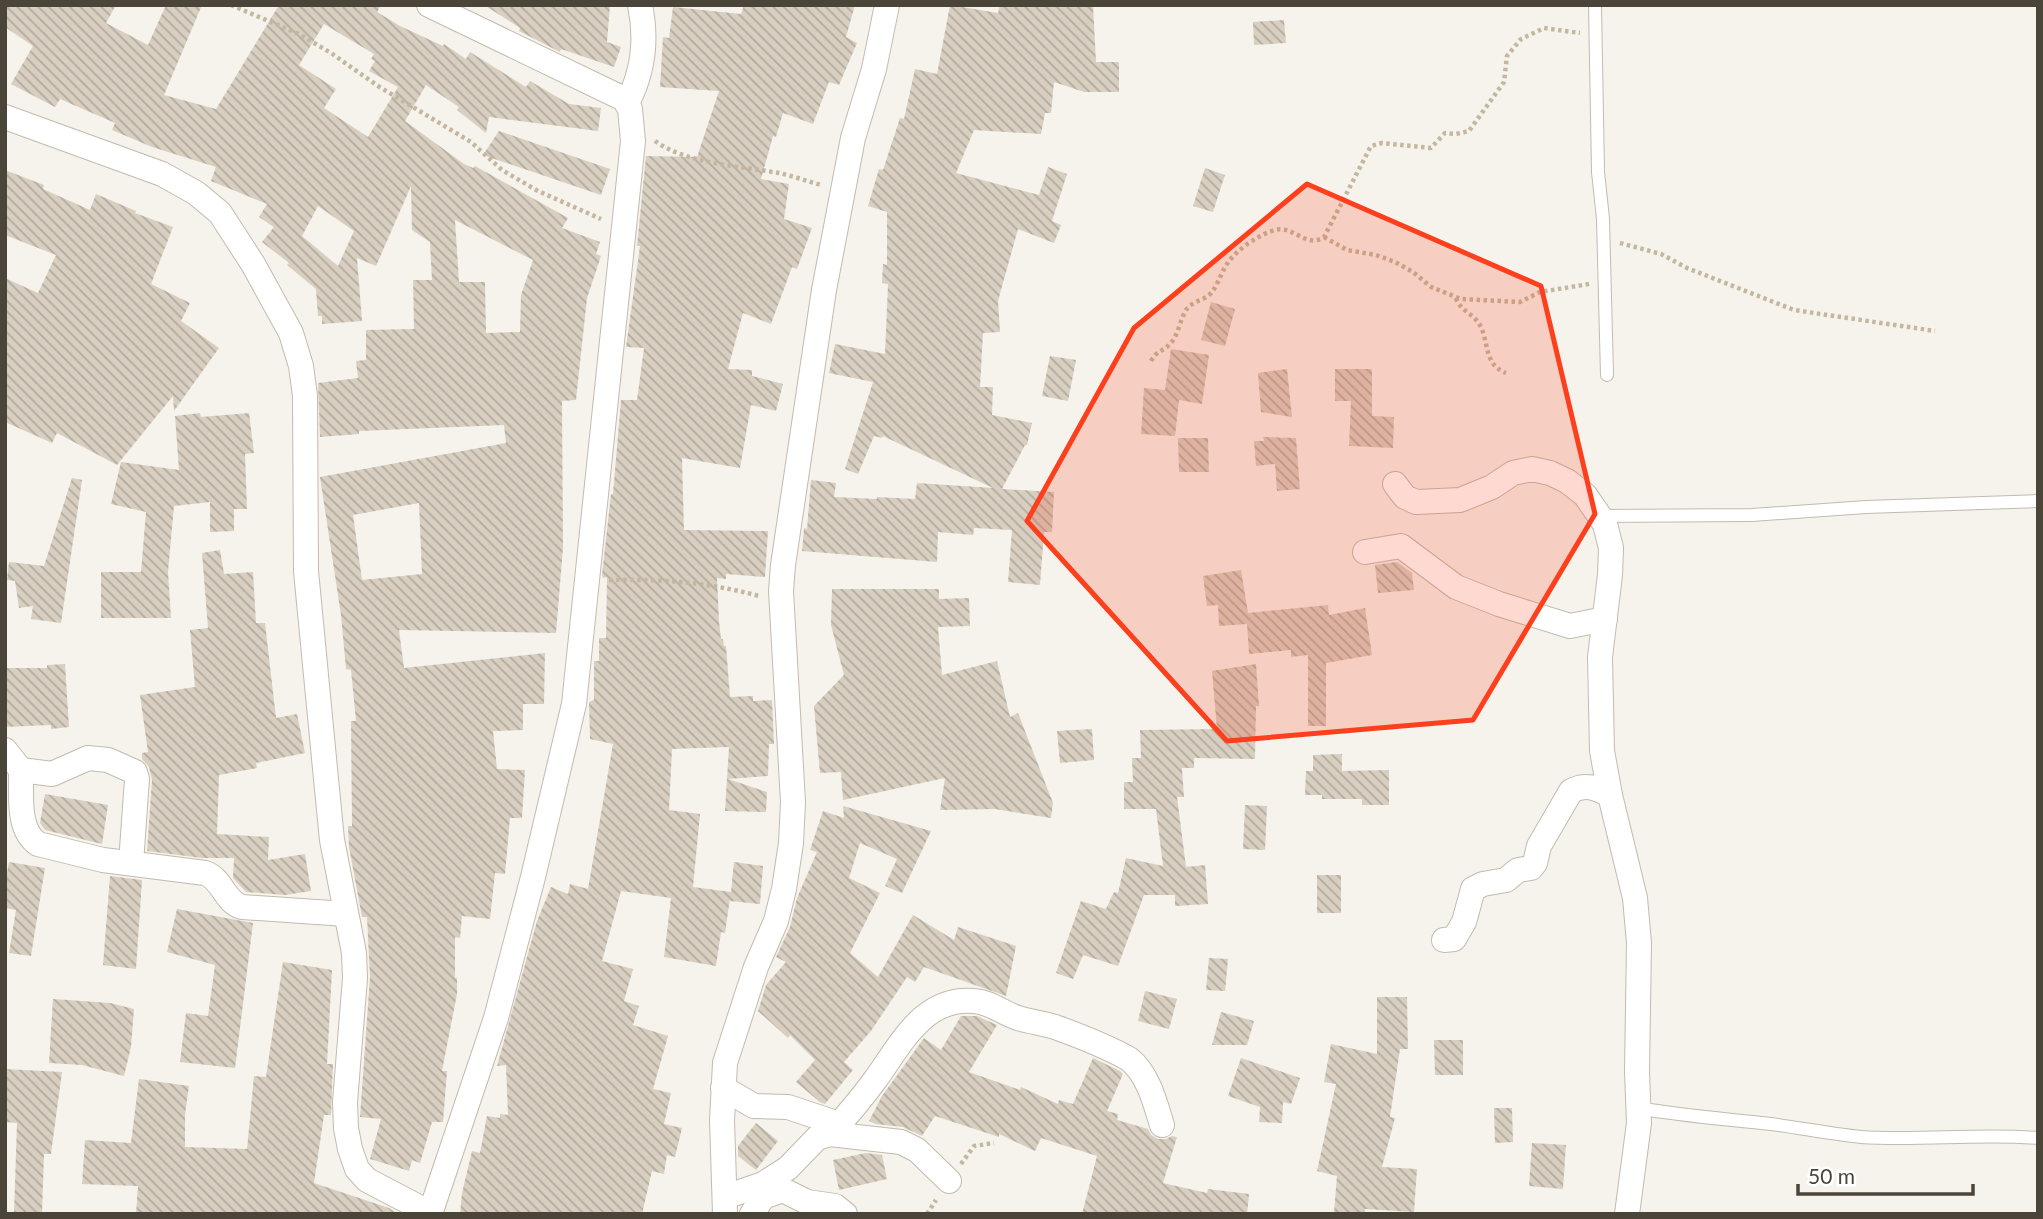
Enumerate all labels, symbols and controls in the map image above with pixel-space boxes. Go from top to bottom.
scale bar [1798,1152,1973,1196]
text: 50 m [1808,1163,1855,1188]

